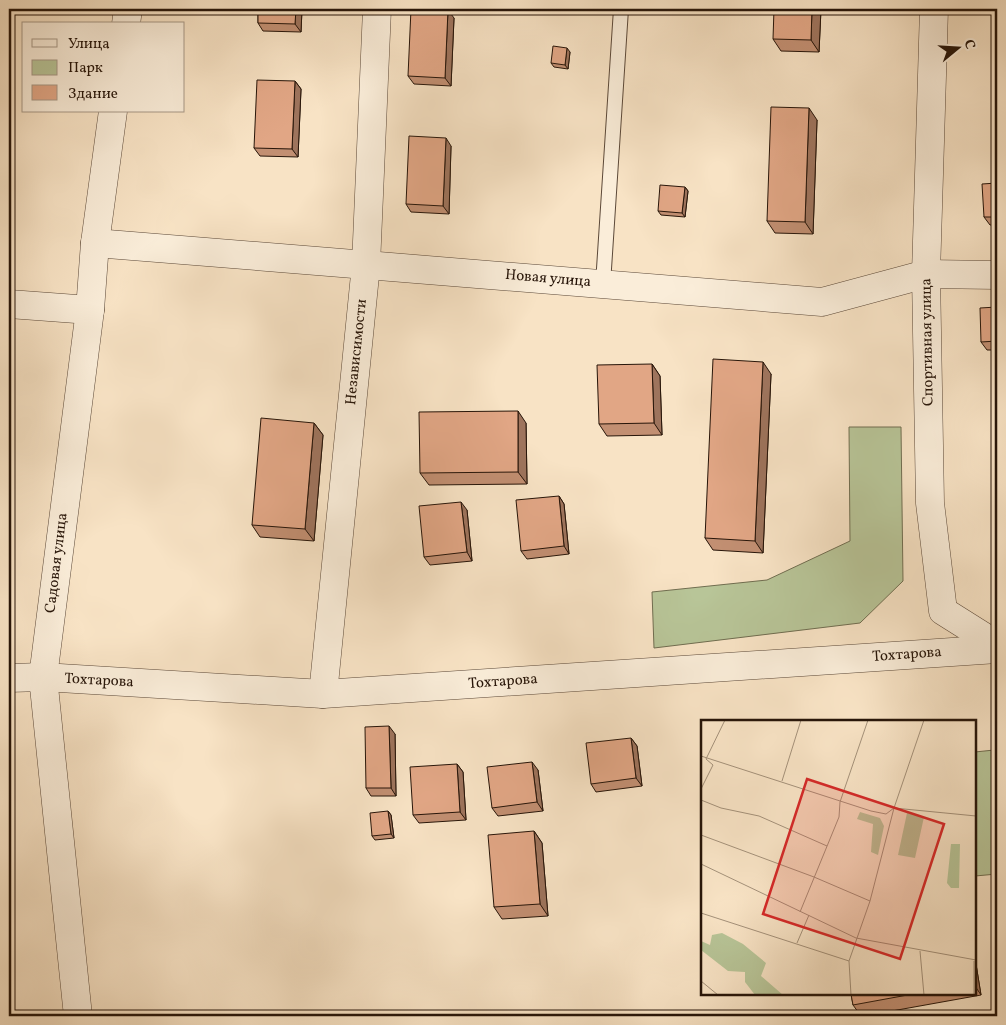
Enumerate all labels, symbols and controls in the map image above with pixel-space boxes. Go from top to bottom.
legend [22,22,185,112]
north arrow [934,22,984,72]
text: Улица [68,34,110,55]
text: С [959,37,979,52]
text: Парк [68,58,103,79]
text: Здание [68,84,118,105]
street label: Новая улица [504,265,592,293]
street label: Спортивная улица [916,278,940,406]
street label: Независимости [341,298,373,406]
street label: Садовая улица [40,512,74,614]
street label: Тохтарова [872,642,942,668]
street label: Тохтарова [64,669,134,693]
street label: Тохтарова [468,669,538,695]
inset map [701,720,976,995]

